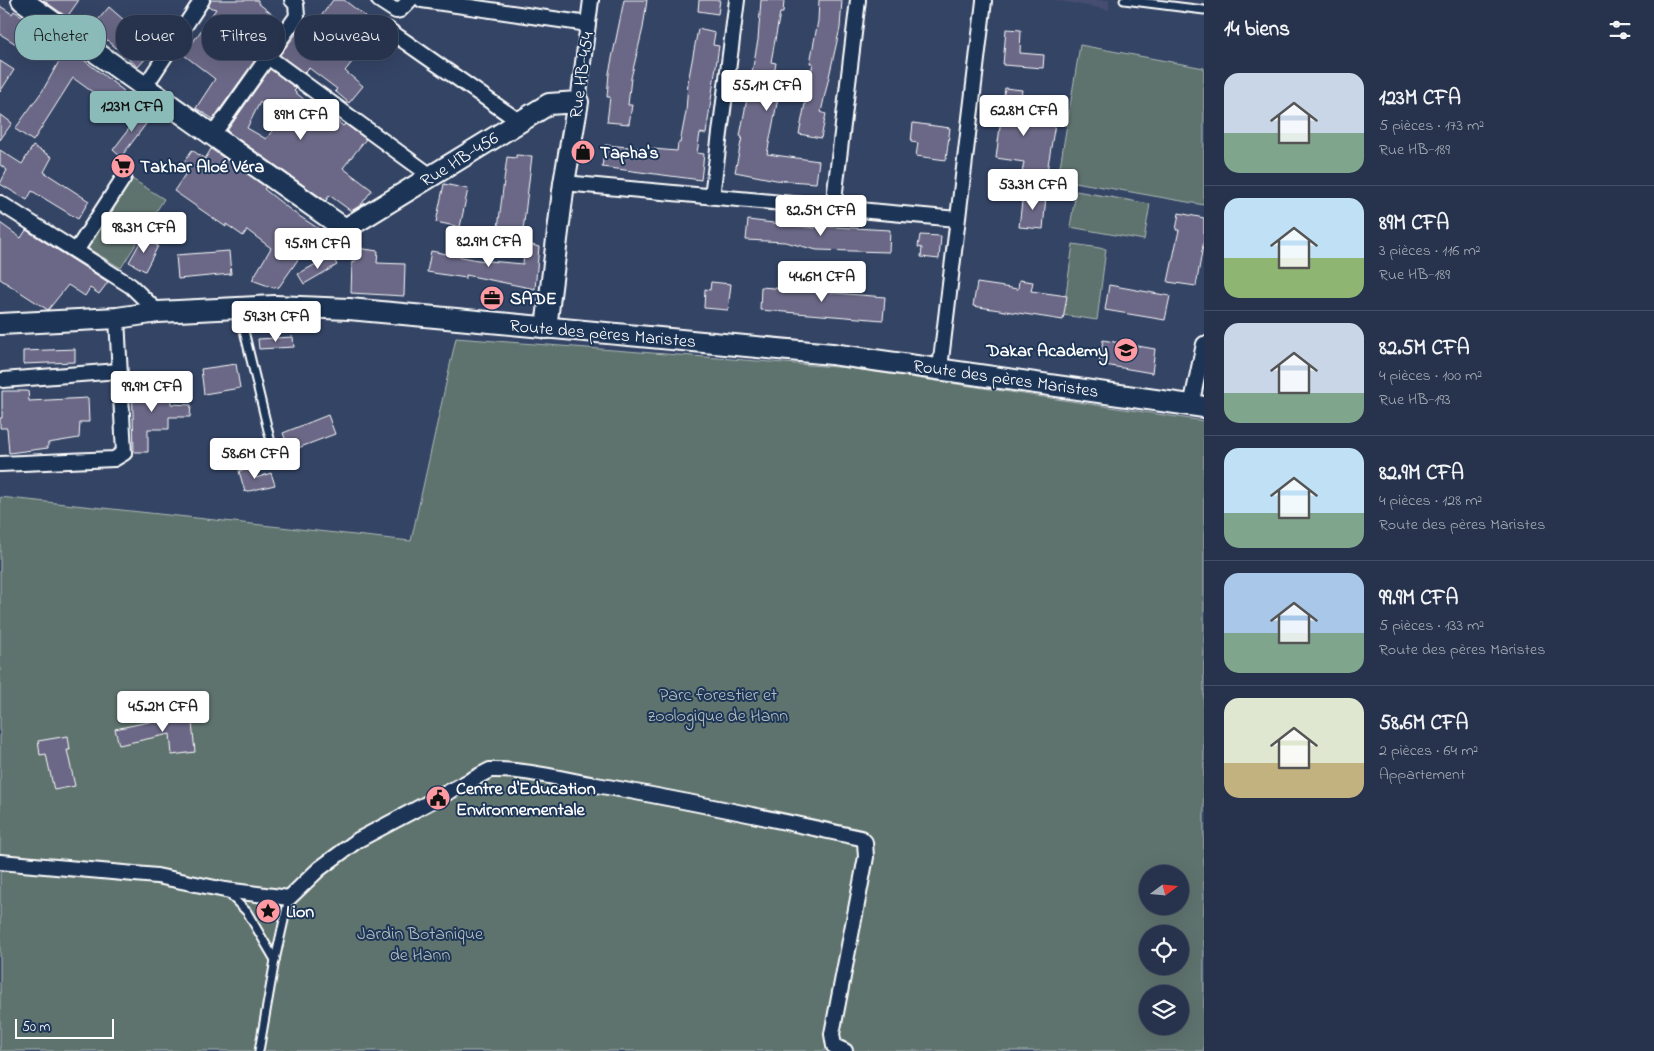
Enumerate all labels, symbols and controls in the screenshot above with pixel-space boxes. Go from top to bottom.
chip: Acheter [15,15,106,60]
chip: Louer [116,15,192,60]
chip: Filtres [202,15,285,60]
chip: Nouveau [295,15,398,60]
text: 14 biens [1224,15,1290,45]
icon: filters [1606,16,1634,44]
street label: Rue HB-454 [564,30,602,120]
pin: 55.1M CFA [710,70,824,112]
text: 55.1M CFA [732,74,802,98]
text: 123M CFA [1379,84,1461,114]
pin: 123M CFA [80,90,184,133]
icon: home [1264,93,1324,153]
pin: 62.8M CFA [967,94,1081,137]
text: 123M CFA [101,95,163,119]
pin: 89M CFA [255,98,347,141]
text: 62.8M CFA [991,99,1057,123]
text: 89M CFA [274,103,328,127]
text: 5 pièces · 173 m² [1379,114,1484,138]
street label: Rue HB-456 [416,126,504,195]
text: Rue HB-189 [1379,138,1450,162]
shop icon: Tapha's [570,139,596,165]
place label: Tapha's [600,141,659,167]
supermarket icon: Takhar Aloé Véra [110,153,136,179]
place label: Takhar Aloé Véra [140,155,264,181]
pin: 53.3M CFA [976,168,1090,211]
text: 53.3M CFA [999,173,1067,197]
pin: 82.5M CFA [764,194,878,237]
text: 82.5M CFA [786,199,856,223]
text: 89M CFA [1379,209,1449,239]
pin: 98.3M CFA [87,212,201,254]
text: 98.3M CFA [112,216,176,240]
icon: home [1264,218,1324,278]
pin: 82.9M CFA [432,226,546,268]
pin: 95.9M CFA [261,228,375,270]
text: 82.9M CFA [457,230,521,254]
text: 95.9M CFA [286,232,350,256]
text: 3 pièces · 116 m² [1379,239,1481,263]
pin: 44.6M CFA [765,260,879,303]
text: Rue HB-189 [1379,263,1450,287]
text: 44.6M CFA [789,265,855,289]
office icon: SADE [479,285,505,311]
place label: SADE [510,287,557,313]
pin: 59.3M CFA [219,300,333,343]
text: 59.3M CFA [243,305,309,329]
street label: Route des pères Maristes [509,314,697,356]
text: 82.5M CFA [1379,334,1470,364]
school or university icon: Dakar Academy [1113,337,1139,363]
place label: Dakar Academy [985,339,1108,366]
icon: home [1264,343,1324,403]
street label: Route des pères Maristes [911,354,1100,406]
text: 4 pièces · 100 m² [1379,364,1482,388]
pin: 99.9M CFA [95,370,209,413]
text: 99.9M CFA [122,375,182,399]
text: Rue HB-193 [1379,388,1451,412]
pin: 58.6M CFA [198,438,312,480]
text: 58.6M CFA [221,442,289,466]
text: 82.9M CFA [1379,459,1464,489]
icon: home [1264,468,1324,528]
text: 4 pièces · 128 m² [1379,489,1482,513]
text: Route des pères Maristes [1379,513,1545,537]
text: 99.9M CFA [1379,584,1458,614]
icon: home [1264,593,1324,653]
text: 5 pièces · 133 m² [1379,614,1484,638]
text: Route des pères Maristes [1379,638,1545,662]
park label: Parc forestier et zoologique de Hann [648,683,788,731]
pin: 45.2M CFA [106,690,220,733]
text: 45.2M CFA [128,695,198,719]
text: 58.6M CFA [1379,709,1468,739]
icon: home [1264,718,1324,778]
text: 2 pièces · 64 m² [1379,739,1478,763]
text: Appartement [1379,763,1465,787]
place label: Centre d'Education Environnementale [456,777,596,824]
public building icon: Centre d'Education Environnementale [425,785,451,811]
north arrow [1139,865,1189,915]
map controls [1139,865,1189,1035]
place icon: Lion [255,898,281,924]
place label: Lion [286,900,314,926]
park label: Jardin Botanique de Hann [357,922,484,969]
button: locate [1139,925,1189,975]
button: layers [1139,985,1189,1035]
scale bar [15,1016,114,1039]
text: 50 m [22,1017,50,1038]

